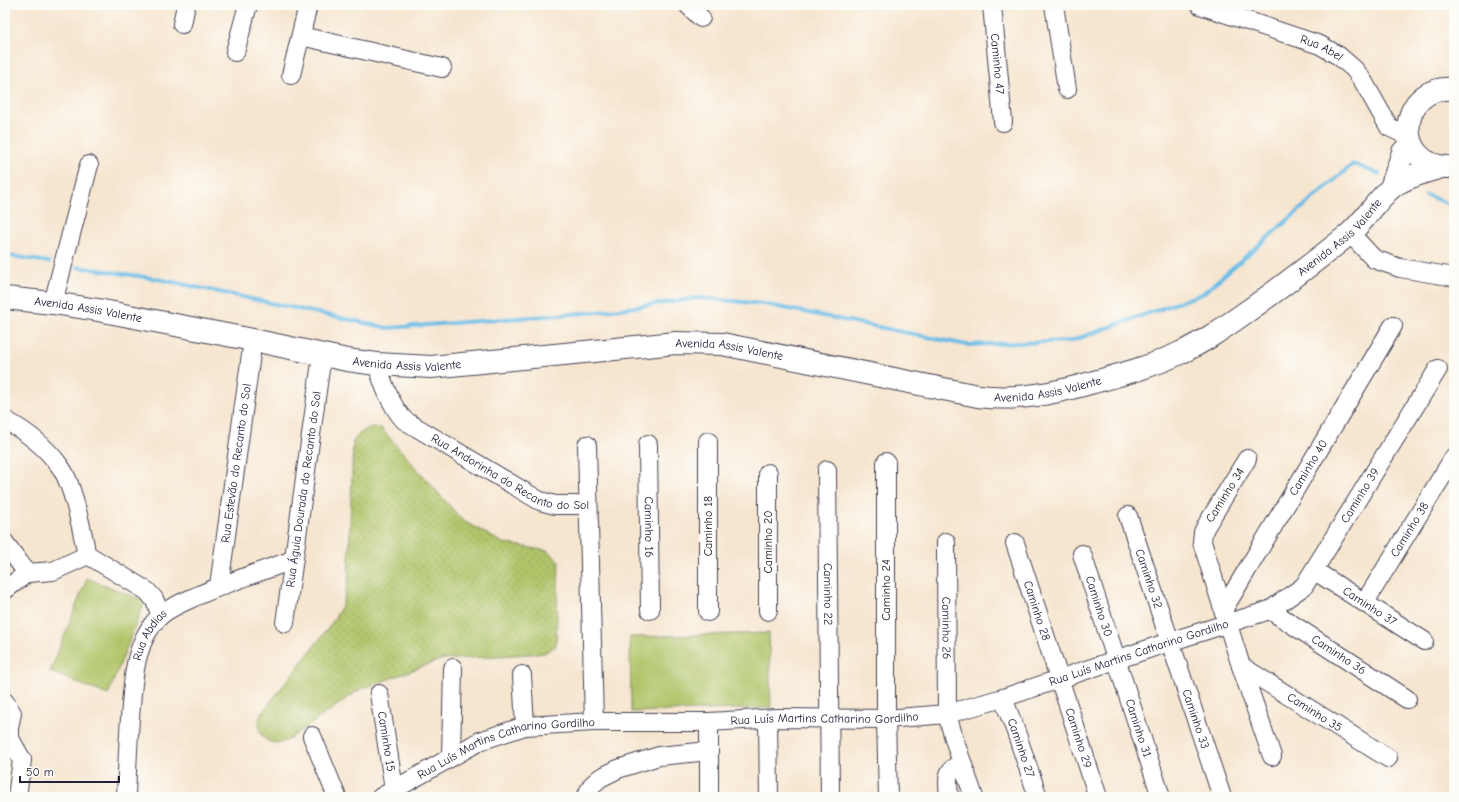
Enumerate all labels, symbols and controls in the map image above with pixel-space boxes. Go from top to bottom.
street label: Rua Abel [1299,32,1346,63]
street label: Caminho 47 [988,33,1007,95]
street label: Avenida Assis Valente [1295,196,1384,279]
street label: Avenida Assis Valente [34,294,143,325]
street label: Avenida Assis Valente [675,336,784,363]
street label: Avenida Assis Valente [352,354,462,374]
street label: Avenida Assis Valente [994,373,1103,405]
street label: Rua Estevão do Recanto do Sol [218,383,254,544]
street label: Rua Águia Dourada do Recanto do Sol [283,390,324,588]
street label: Rua Andorinha do Recanto do Sol [429,431,589,512]
street label: Caminho 40 [1286,437,1330,498]
street label: Caminho 34 [1203,465,1247,525]
street label: Caminho 39 [1338,465,1382,526]
street label: Caminho 16 [642,496,656,558]
street label: Caminho 18 [701,496,715,556]
street label: Caminho 38 [1387,499,1432,560]
street label: Caminho 20 [761,510,775,574]
street label: Caminho 32 [1132,547,1165,610]
street label: Caminho 24 [879,559,893,621]
street label: Caminho 22 [821,563,835,625]
street label: Caminho 30 [1083,574,1115,638]
street label: Caminho 28 [1021,579,1053,642]
street label: Caminho 37 [1340,584,1400,629]
street label: Caminho 26 [939,597,954,659]
street label: Rua Abdias [130,606,169,662]
street label: Rua Luís Martins Catharino Gordilho [1047,617,1230,689]
street label: Caminho 36 [1309,632,1369,678]
street label: Caminho 33 [1179,687,1212,750]
street label: Caminho 35 [1285,690,1345,735]
street label: Caminho 31 [1123,697,1155,759]
street label: Caminho 29 [1062,706,1095,770]
street label: Rua Luís Martins Catharino Gordilho [730,709,919,728]
street label: Caminho 15 [375,710,398,773]
street label: Rua Luís Martins Catharino Gordilho [415,715,595,782]
street label: Caminho 27 [1004,716,1038,779]
scale bar [20,758,119,784]
text: 50 m [26,765,54,779]

